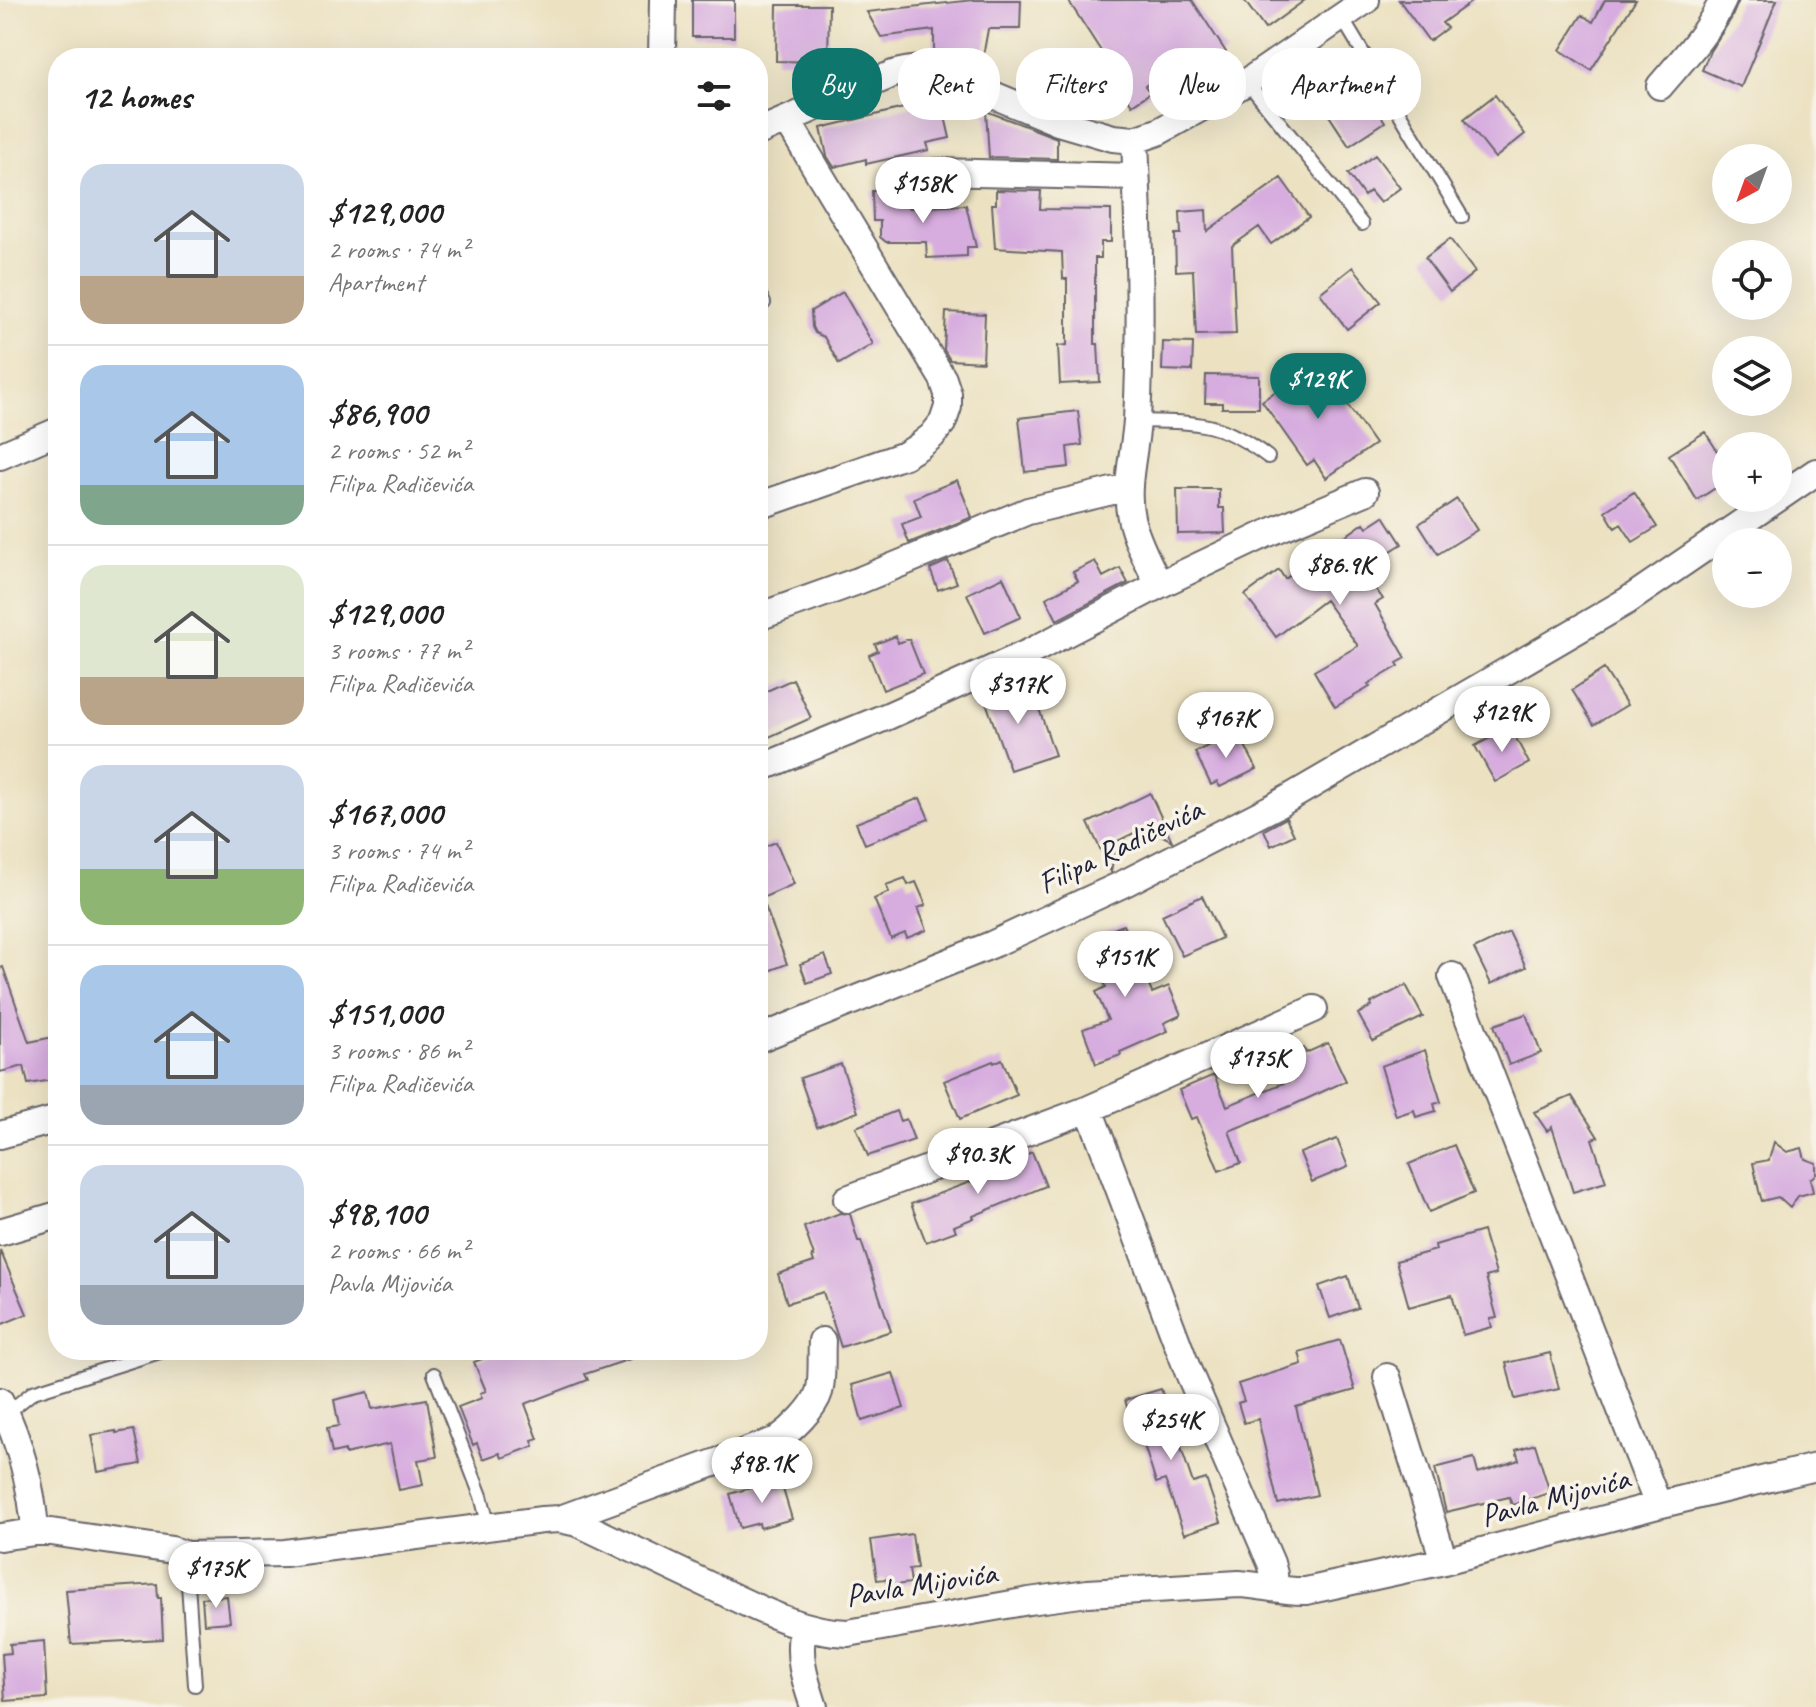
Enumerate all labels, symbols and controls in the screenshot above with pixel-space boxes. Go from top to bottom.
chip: Buy [792,48,882,120]
chip: Rent [898,48,1000,120]
chip: Filters [1016,48,1133,120]
chip: New [1149,48,1246,120]
chip: Apartment [1262,48,1421,120]
icon: filters [692,74,736,118]
text: 12 homes [80,75,191,118]
north arrow [1712,144,1792,224]
map controls [1712,144,1792,608]
pin: $158K [867,157,979,225]
text: $158K [893,166,953,199]
text: $129,000 [328,190,441,233]
icon: home [144,196,240,292]
text: 2 rooms · 74 m² [328,233,469,266]
button: locate [1712,240,1792,320]
text: Apartment [328,266,424,299]
button: layers [1712,336,1792,416]
pin: $129K [1262,353,1374,421]
text: $129K [1288,362,1348,395]
text: $86,900 [328,391,427,434]
icon: home [144,397,240,493]
button: + [1712,432,1792,512]
text: 2 rooms · 52 m² [328,434,469,467]
text: Filipa Radičevića [328,467,473,500]
button: − [1712,528,1792,608]
pin: $86.9K [1275,539,1405,607]
text: $86.9K [1307,548,1373,581]
text: $129,000 [328,591,441,634]
icon: home [144,597,240,693]
text: 3 rooms · 77 m² [328,634,469,667]
pin: $317K [962,658,1074,726]
text: Filipa Radičevića [328,667,473,700]
text: $317K [988,667,1048,700]
pin: $129K [1446,686,1558,754]
pin: $167K [1170,692,1282,760]
text: $129K [1472,695,1532,728]
text: $167K [1196,701,1256,734]
street label: Filipa Radičevića [1031,788,1211,904]
text: $167,000 [328,791,442,834]
icon: home [144,797,240,893]
text: 3 rooms · 74 m² [328,834,469,867]
text: Filipa Radičevića [328,867,473,900]
pin: $151K [1069,931,1181,999]
text: $151K [1095,940,1155,973]
text: $151,000 [328,991,441,1034]
icon: home [144,997,240,1093]
pin: $175K [1202,1032,1314,1100]
text: 3 rooms · 86 m² [328,1034,469,1067]
text: $175K [1228,1041,1288,1074]
text: Filipa Radičevića [328,1067,473,1100]
pin: $90.3K [913,1128,1043,1196]
text: $90.3K [946,1137,1010,1170]
text: $98,100 [328,1191,426,1234]
icon: home [144,1197,240,1293]
text: 2 rooms · 66 m² [328,1234,469,1267]
text: Pavla Mijovića [328,1267,452,1300]
pin: $254K [1115,1394,1227,1462]
text: $254K [1141,1403,1201,1436]
pin: $98.1K [697,1437,827,1505]
text: $98.1K [730,1446,794,1479]
street label: Pavla Mijovića [1476,1457,1636,1537]
pin: $175K [160,1542,272,1610]
text: $175K [186,1551,246,1584]
street label: Pavla Mijovića [843,1552,1001,1616]

